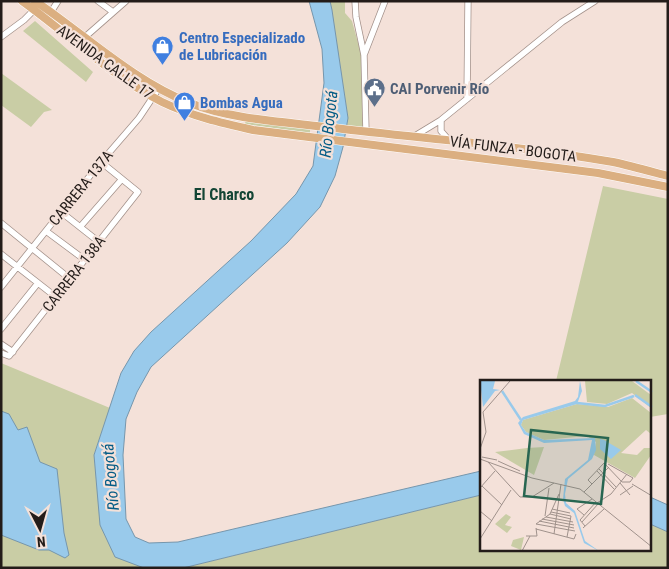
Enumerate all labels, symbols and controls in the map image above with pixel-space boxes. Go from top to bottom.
street label: AVENIDA CALLE 17 [53,21,157,103]
place label: Centro Especializado de Lubricación [179,29,305,64]
shop icon: Centro Especializado de Lubricación [151,35,175,66]
public building icon: CAI Porvenir Río [362,77,386,108]
place label: CAI Porvenir Río [390,80,489,98]
water label: Río Bogotá [316,89,342,158]
shop icon: Bombas Agua [172,91,196,122]
place label: Bombas Agua [200,94,283,112]
street label: VÍA FUNZA - BOGOTA [449,132,578,166]
street label: CARRERA 137A [45,147,117,229]
district label: El Charco [194,185,254,204]
street label: CARRERA 138A [39,232,109,316]
inset map [480,380,652,552]
water label: Río Bogotá [98,442,123,511]
north arrow [15,504,65,554]
text: N [36,534,46,550]

